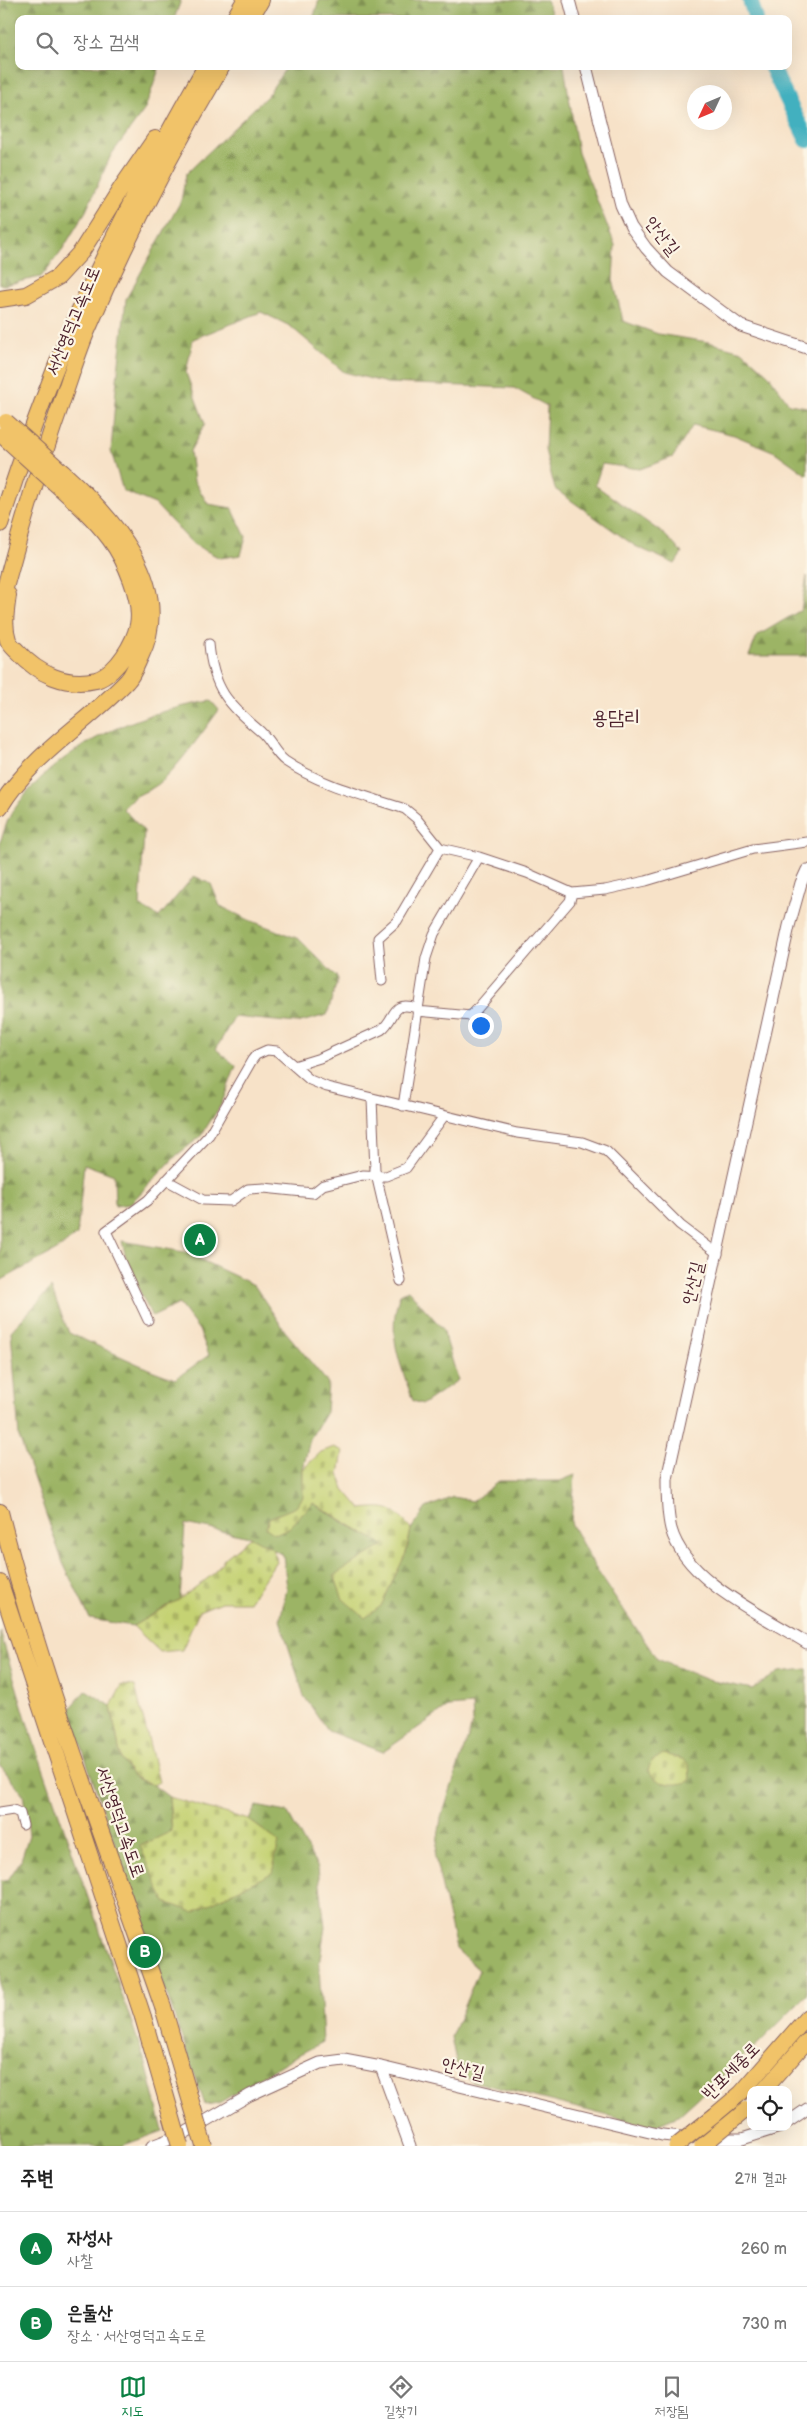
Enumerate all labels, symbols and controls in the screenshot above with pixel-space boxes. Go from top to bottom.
search box [15,15,792,70]
icon: search [33,29,61,57]
text: 장소 검색 [73,31,139,54]
north arrow [687,85,732,130]
street label: 안산길 [640,212,684,260]
street label: 서산영덕고속도로 [42,263,104,379]
district label: 용담리 [592,706,640,730]
your location [468,1013,494,1039]
pin: A [184,1221,216,1259]
street label: 안산길 [678,1259,708,1307]
street label: 서산영덕고속도로 [91,1764,149,1880]
pin: B [129,1933,161,1971]
street label: 반포세종로 [698,2038,764,2104]
street label: 안산길 [439,2054,487,2085]
map controls [747,2086,792,2131]
button: locate [747,2086,792,2131]
text: 주변 [20,2166,54,2191]
text: 2개 결과 [735,2170,787,2189]
text: 자성사 [67,2227,113,2250]
text: A [31,2240,41,2259]
text: 260 m [741,2240,787,2259]
text: 사찰 [67,2252,93,2271]
text: 은둘산 [67,2302,113,2325]
text: B [30,2315,42,2334]
text: 730 m [742,2315,787,2334]
text: 장소 · 서산영덕고속도로 [67,2327,206,2346]
tab: 지도 [119,2373,147,2421]
tab: 길찾기 [384,2373,417,2421]
tab: 저장됨 [655,2373,688,2421]

